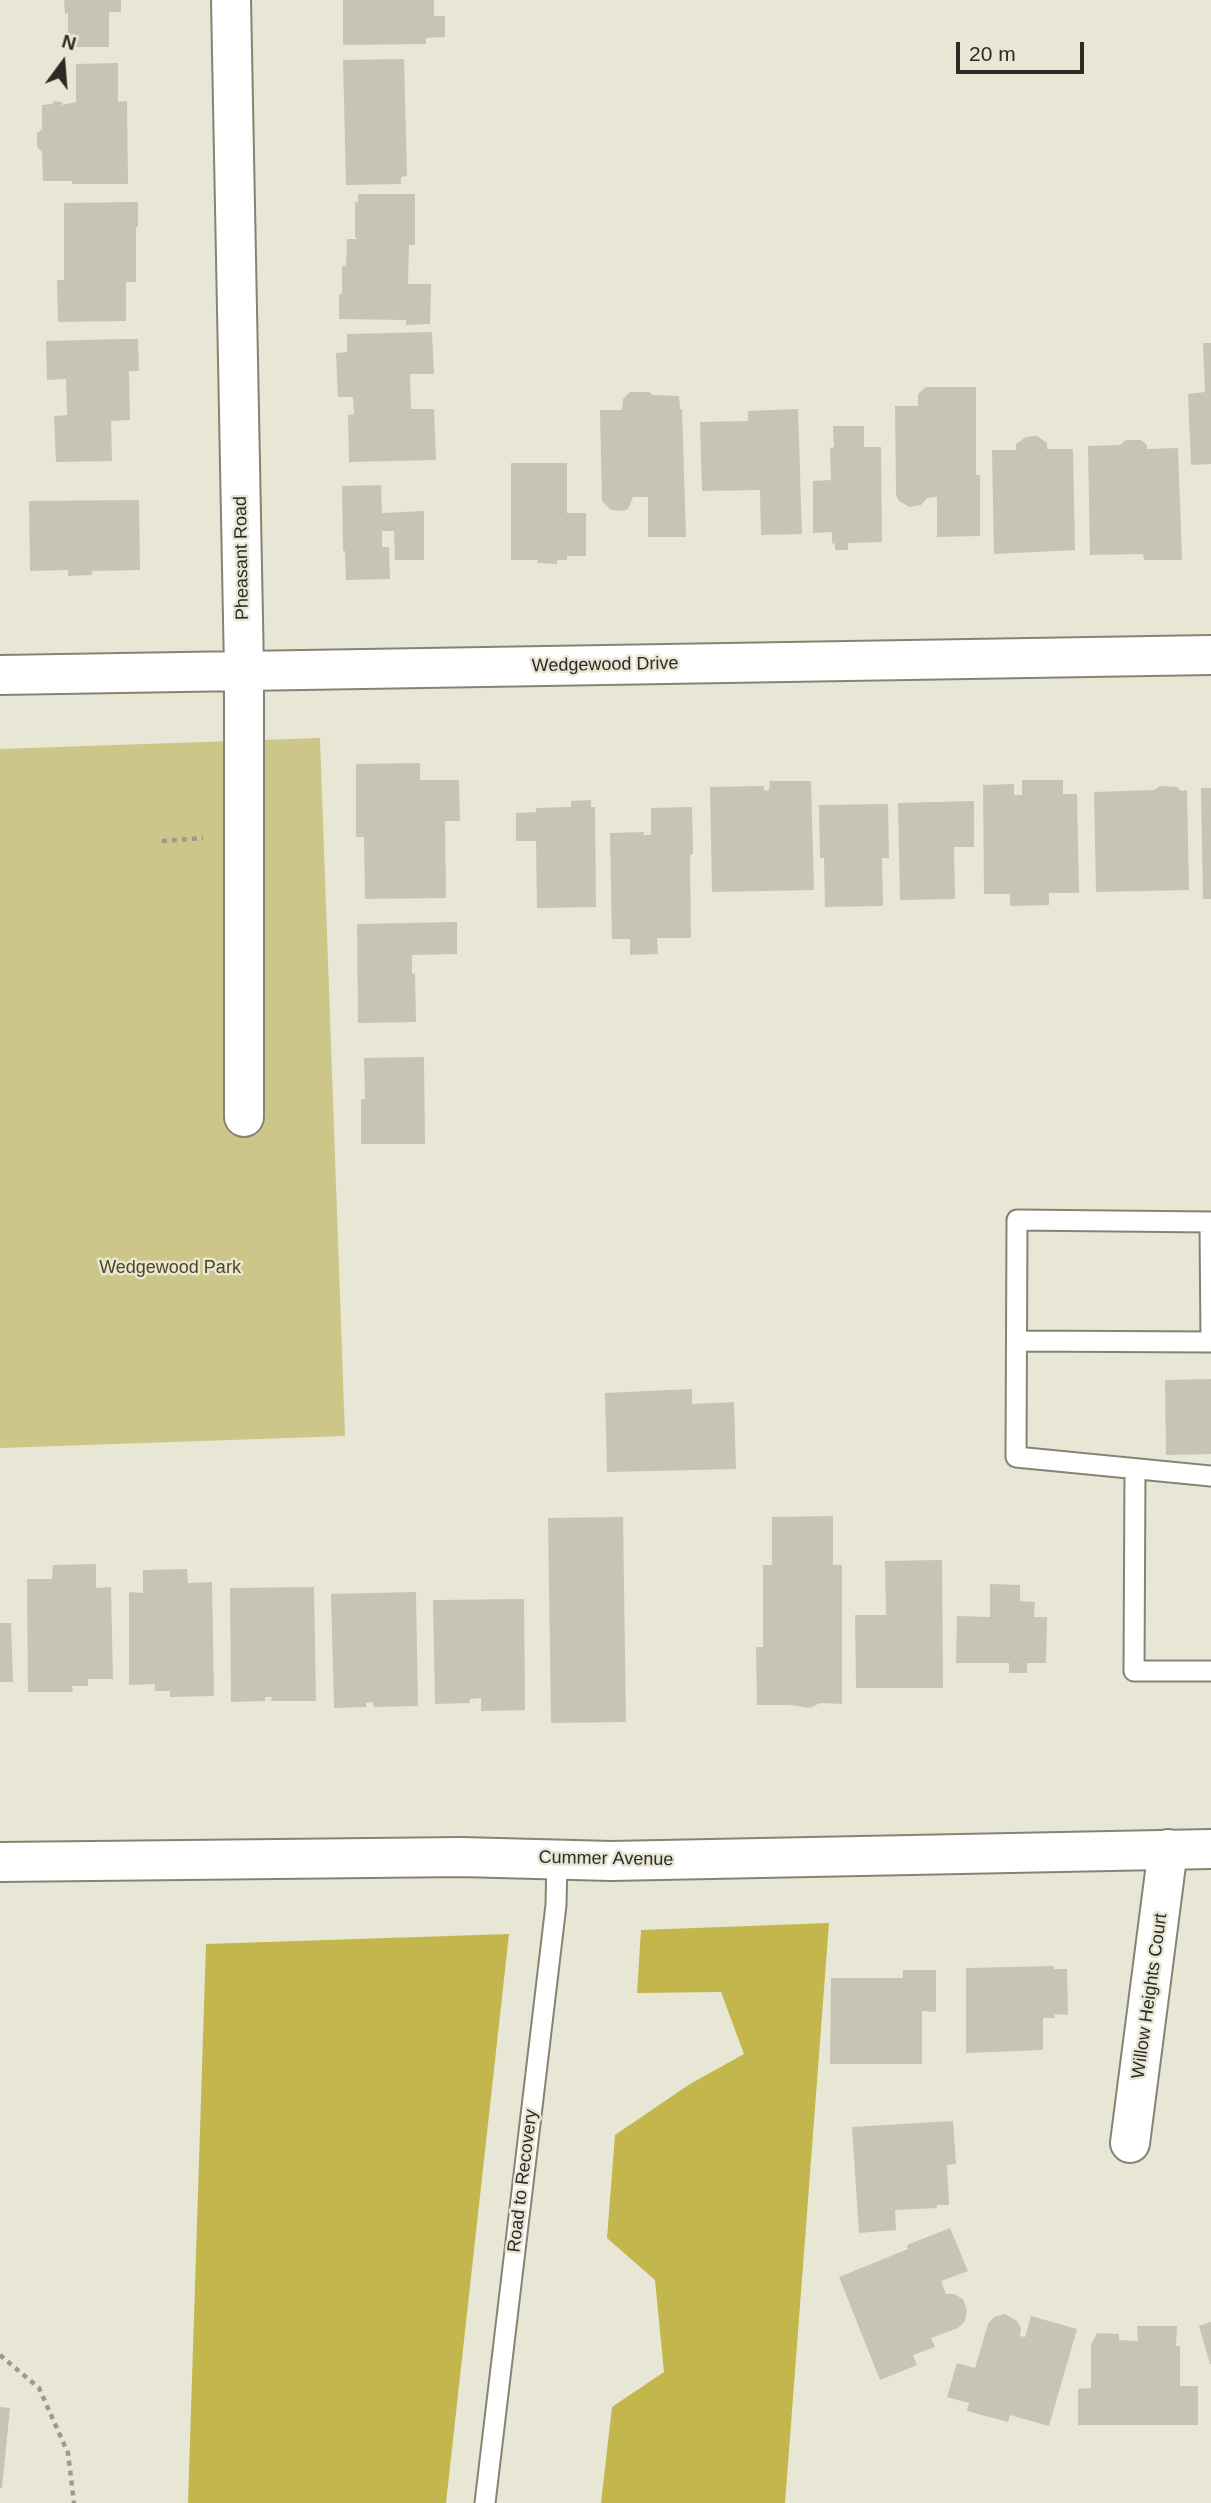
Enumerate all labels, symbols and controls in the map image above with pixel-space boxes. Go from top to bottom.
north arrow [28,28,98,98]
scale bar [959,28,1087,72]
text: N [59,30,78,54]
text: 20 m [969,42,1016,65]
street label: Pheasant Road [230,496,254,620]
street label: Wedgewood Drive [531,653,679,677]
park label: Wedgewood Park [99,1257,241,1279]
street label: Cummer Avenue [538,1847,674,1871]
street label: Willow Heights Court [1128,1912,1172,2080]
street label: Road to Recovery [504,2108,542,2254]

